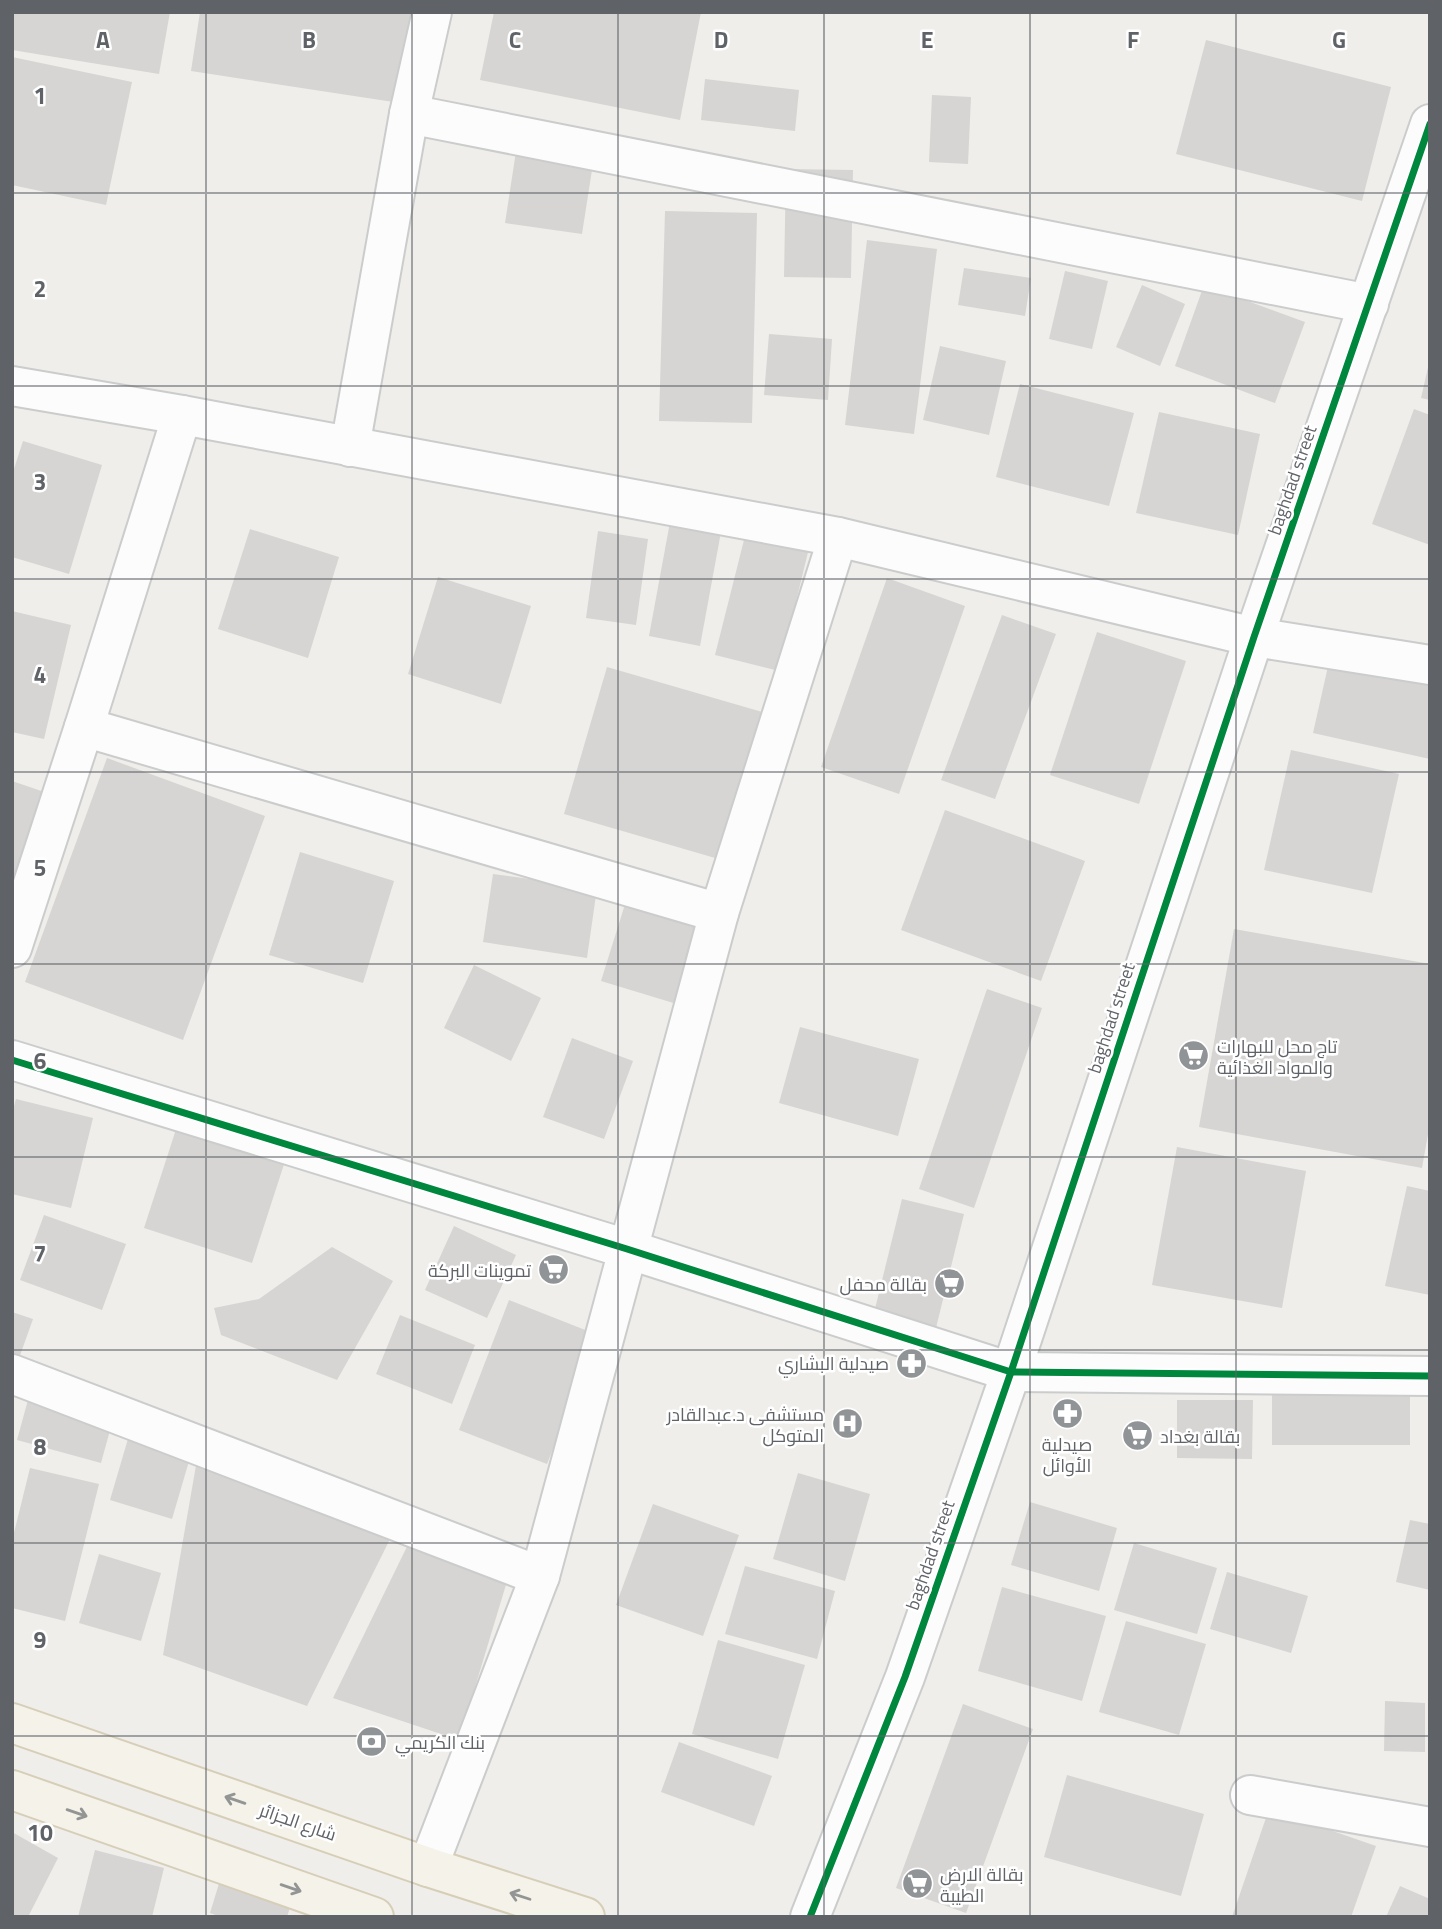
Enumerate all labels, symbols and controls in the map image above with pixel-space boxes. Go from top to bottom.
text: A [96,22,110,57]
text: B [302,22,316,57]
text: C [509,22,521,57]
text: D [714,22,728,57]
text: E [921,22,933,57]
text: F [1127,22,1139,57]
text: G [1332,22,1346,57]
text: 1 [34,78,46,113]
text: 2 [34,271,46,306]
street label: baghdad street [1261,421,1324,539]
text: 3 [34,464,46,499]
text: 4 [34,657,46,692]
text: 5 [34,850,46,885]
street label: baghdad street [1080,959,1142,1077]
place label: تاج محل للبهارات والمواد الغذائية [1217,1033,1337,1081]
supermarket icon: تاج محل للبهارات والمواد الغذائية [1177,1039,1211,1073]
text: 6 [34,1043,47,1078]
text: 7 [34,1236,46,1271]
supermarket icon: تموينات البركة [537,1253,571,1287]
place label: تموينات البركة [428,1257,531,1284]
supermarket icon: بقالة محفل [933,1267,967,1301]
place label: بقالة محفل [840,1271,927,1298]
pharmacy icon: صيدلية البشاري [895,1346,929,1380]
place label: صيدلية البشاري [778,1350,889,1378]
pharmacy icon: صيدلية الأوائل [1050,1397,1084,1431]
place label: مستشفى د.عبدالقادر المتوكل [666,1401,824,1449]
hospital icon: مستشفى د.عبدالقادر المتوكل [830,1407,864,1441]
supermarket icon: بقالة بغداد [1120,1419,1154,1453]
place label: بقالة بغداد [1160,1423,1240,1450]
text: 8 [34,1429,47,1464]
place label: صيدلية الأوائل [1042,1431,1092,1479]
street label: baghdad street [899,1496,962,1614]
text: 9 [34,1622,47,1657]
bank icon: بنك الكريمي [355,1725,389,1759]
place label: بنك الكريمي [395,1729,485,1757]
one-way arrow [224,1793,246,1806]
street label: شارع الجزائر [255,1796,340,1848]
one-way arrow [65,1808,87,1820]
text: 10 [27,1815,53,1850]
place label: بقالة الارض الطيبة [940,1861,1024,1909]
supermarket icon: بقالة الارض الطيبة [900,1867,934,1901]
one-way arrow [280,1883,302,1895]
one-way arrow [510,1889,532,1901]

